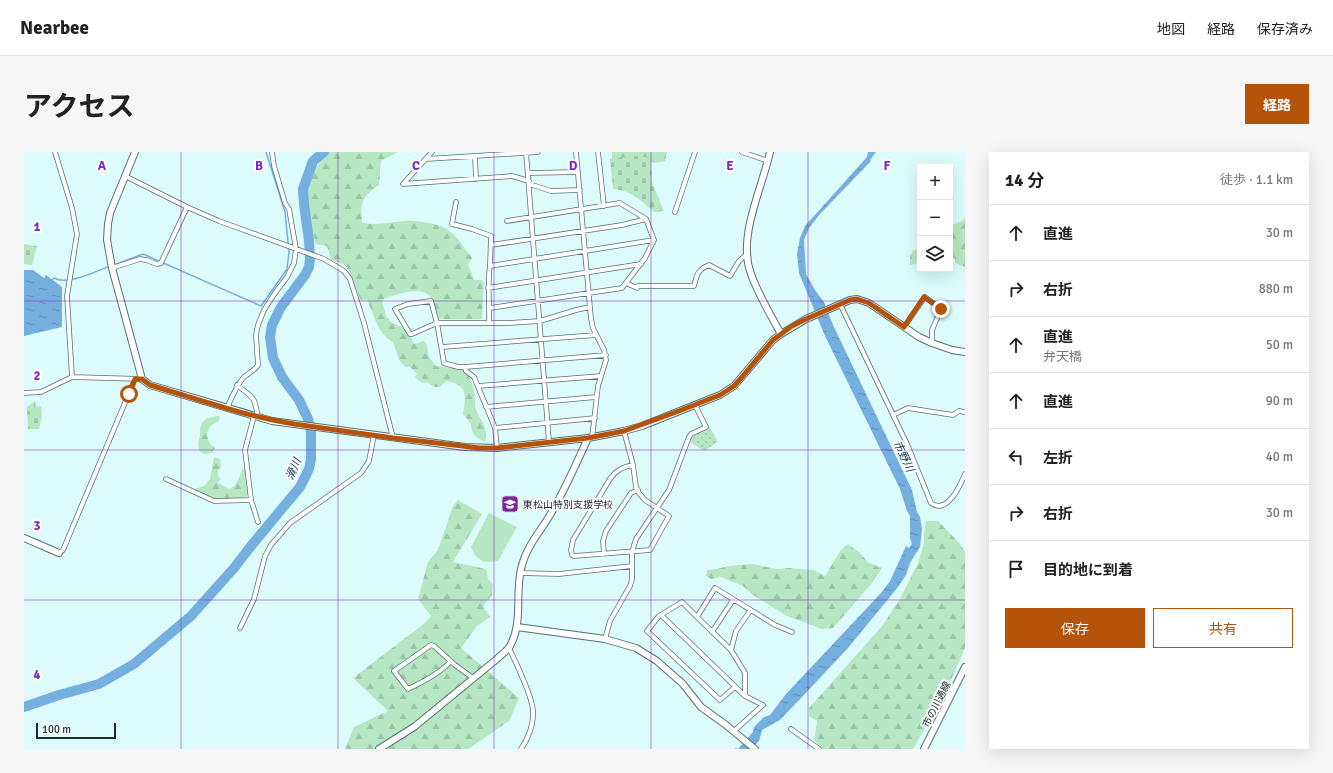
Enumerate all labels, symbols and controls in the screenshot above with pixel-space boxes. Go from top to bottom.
text: Nearbee [20,16,89,40]
text: 地図 [1157,21,1185,38]
text: 経路 [1207,21,1235,38]
text: 保存済み [1257,21,1313,38]
button: 経路 [1245,84,1309,124]
text: アクセス [24,90,135,124]
text: A [98,158,107,174]
text: B [255,158,263,174]
text: C [412,158,420,174]
text: D [569,158,578,174]
text: E [726,158,734,174]
text: F [884,158,891,174]
map controls [917,164,953,272]
button: + [917,164,953,200]
text: 14 分 [1005,170,1044,191]
text: 徒歩 · 1.1 km [1220,172,1293,188]
button: − [917,200,953,236]
text: 1 [33,219,41,235]
icon: ahead [1005,222,1027,244]
text: 直進 [1043,225,1073,243]
text: 30 m [1266,225,1293,241]
button: layers [917,236,953,272]
icon: right [1005,278,1027,300]
text: 右折 [1043,281,1073,299]
text: 880 m [1259,281,1293,297]
route end [932,300,950,318]
text: 直進 [1043,328,1073,346]
icon: ahead [1005,334,1027,356]
text: 50 m [1266,337,1293,353]
text: 弁天橋 [1043,349,1082,365]
text: 2 [33,368,41,384]
route start [120,385,138,403]
icon: ahead [1005,390,1027,412]
text: 直進 [1043,393,1073,411]
text: 90 m [1266,393,1293,409]
water label: 市野川 [890,439,917,475]
icon: left [1005,446,1027,468]
text: 左折 [1043,449,1073,467]
text: 40 m [1266,449,1293,465]
water label: 滑川 [283,456,304,482]
school or university icon: 東松山特別支援学校 [500,494,520,514]
place label: 東松山特別支援学校 [523,499,613,511]
icon: right [1005,502,1027,524]
text: 右折 [1043,505,1073,523]
text: 30 m [1266,505,1293,521]
text: 3 [33,518,41,534]
icon: arrive [1005,558,1027,580]
text: 目的地に到着 [1043,561,1133,579]
button: 保存 [1005,608,1145,648]
button: 共有 [1153,608,1293,648]
text: 4 [33,667,41,683]
street label: 市の川通線 [920,679,954,729]
scale bar [36,721,116,740]
text: 100 m [42,723,71,736]

